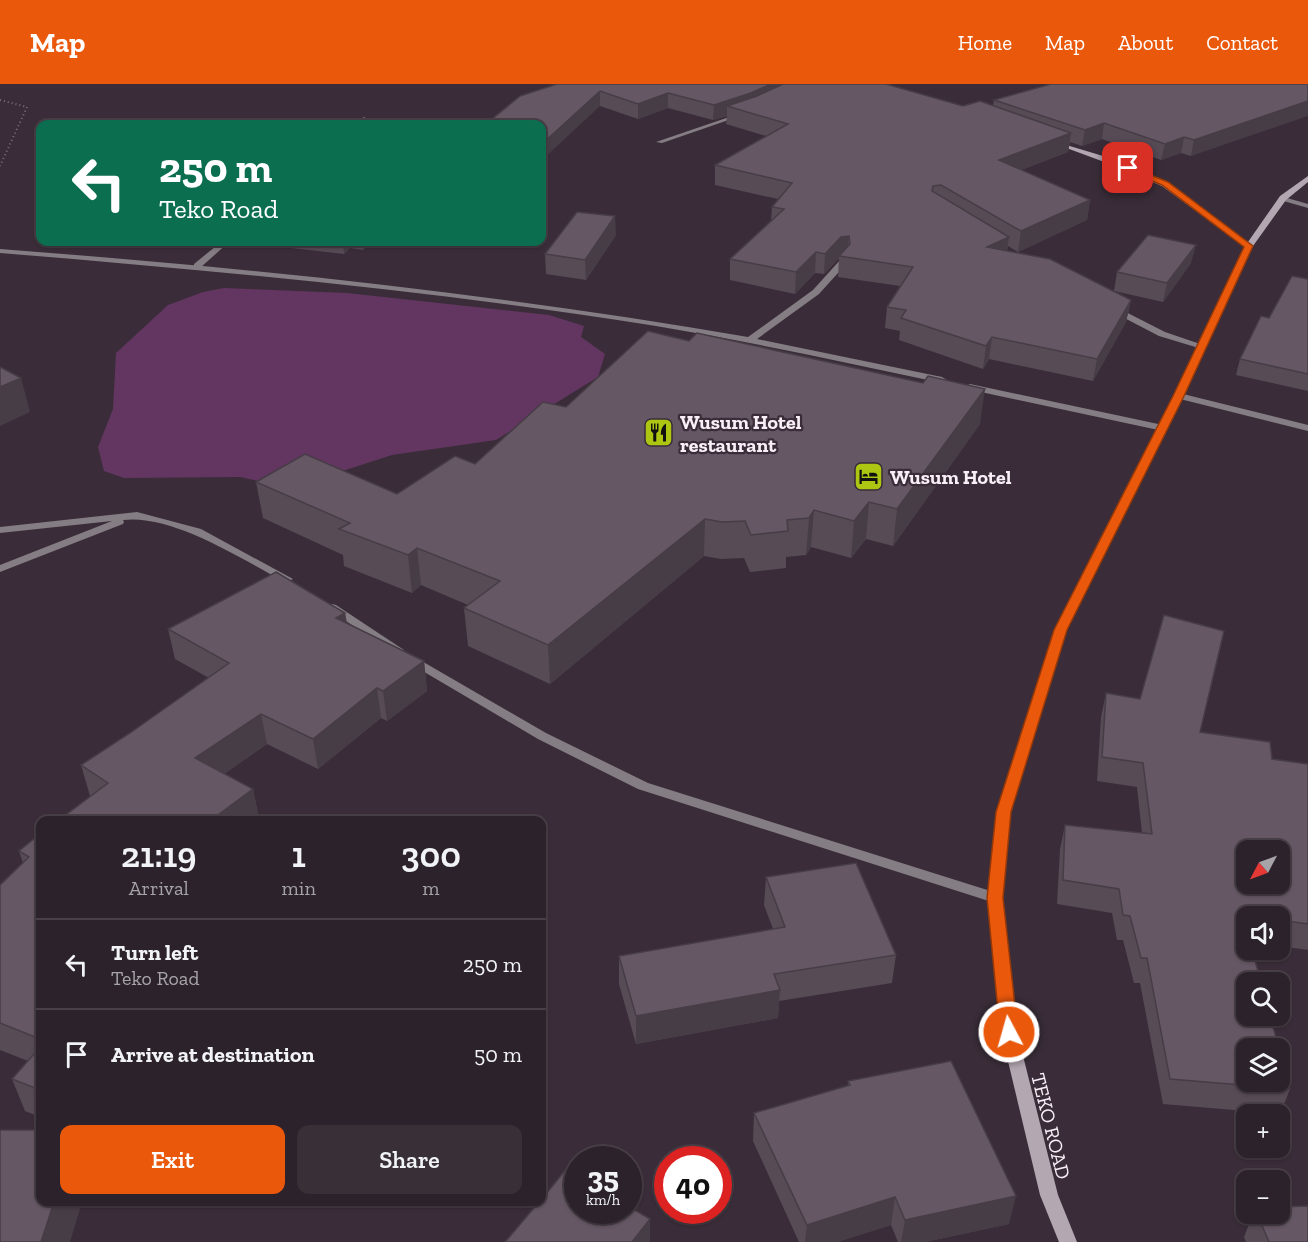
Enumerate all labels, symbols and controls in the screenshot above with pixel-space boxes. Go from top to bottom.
text: Map [30,26,85,59]
text: Home [958,30,1012,55]
text: Map [1045,30,1085,55]
text: About [1118,30,1173,55]
text: Contact [1206,30,1278,55]
text: 250 m [159,142,272,193]
pin [1102,142,1153,193]
icon: left [60,144,138,222]
icon: arrive [1111,151,1144,184]
text: Teko Road [159,193,278,225]
place label: Wusum Hotel restaurant [680,410,802,457]
restaurant icon: Wusum Hotel restaurant [643,417,675,449]
hotel icon: Wusum Hotel [853,461,885,493]
place label: Wusum Hotel [890,465,1012,489]
text: 21:19 [121,833,197,876]
text: 1 [292,833,306,876]
text: 300 [401,833,461,876]
north arrow [1236,840,1290,894]
map controls [1236,840,1290,1224]
text: Arrival [129,876,189,900]
text: min [282,876,316,900]
text: m [422,876,440,900]
button: sound [1236,906,1290,960]
text: Turn left [111,939,198,966]
icon: left [60,948,93,981]
text: 250 m [463,951,522,978]
text: Teko Road [111,966,199,990]
button: search [1236,972,1290,1026]
position arrow [977,1000,1041,1064]
icon: arrive [60,1038,93,1071]
button: layers [1236,1038,1290,1092]
text: Arrive at destination [111,1041,314,1068]
text: 50 m [474,1041,522,1068]
street label: TEKO ROAD [1026,1070,1076,1182]
button: + [1236,1104,1290,1158]
button: Exit [60,1125,285,1194]
button: Share [297,1125,522,1194]
speed limit sign: 40 [654,1146,732,1224]
text: 35 [587,1160,619,1196]
button: − [1236,1170,1290,1224]
text: km/h [586,1191,620,1209]

